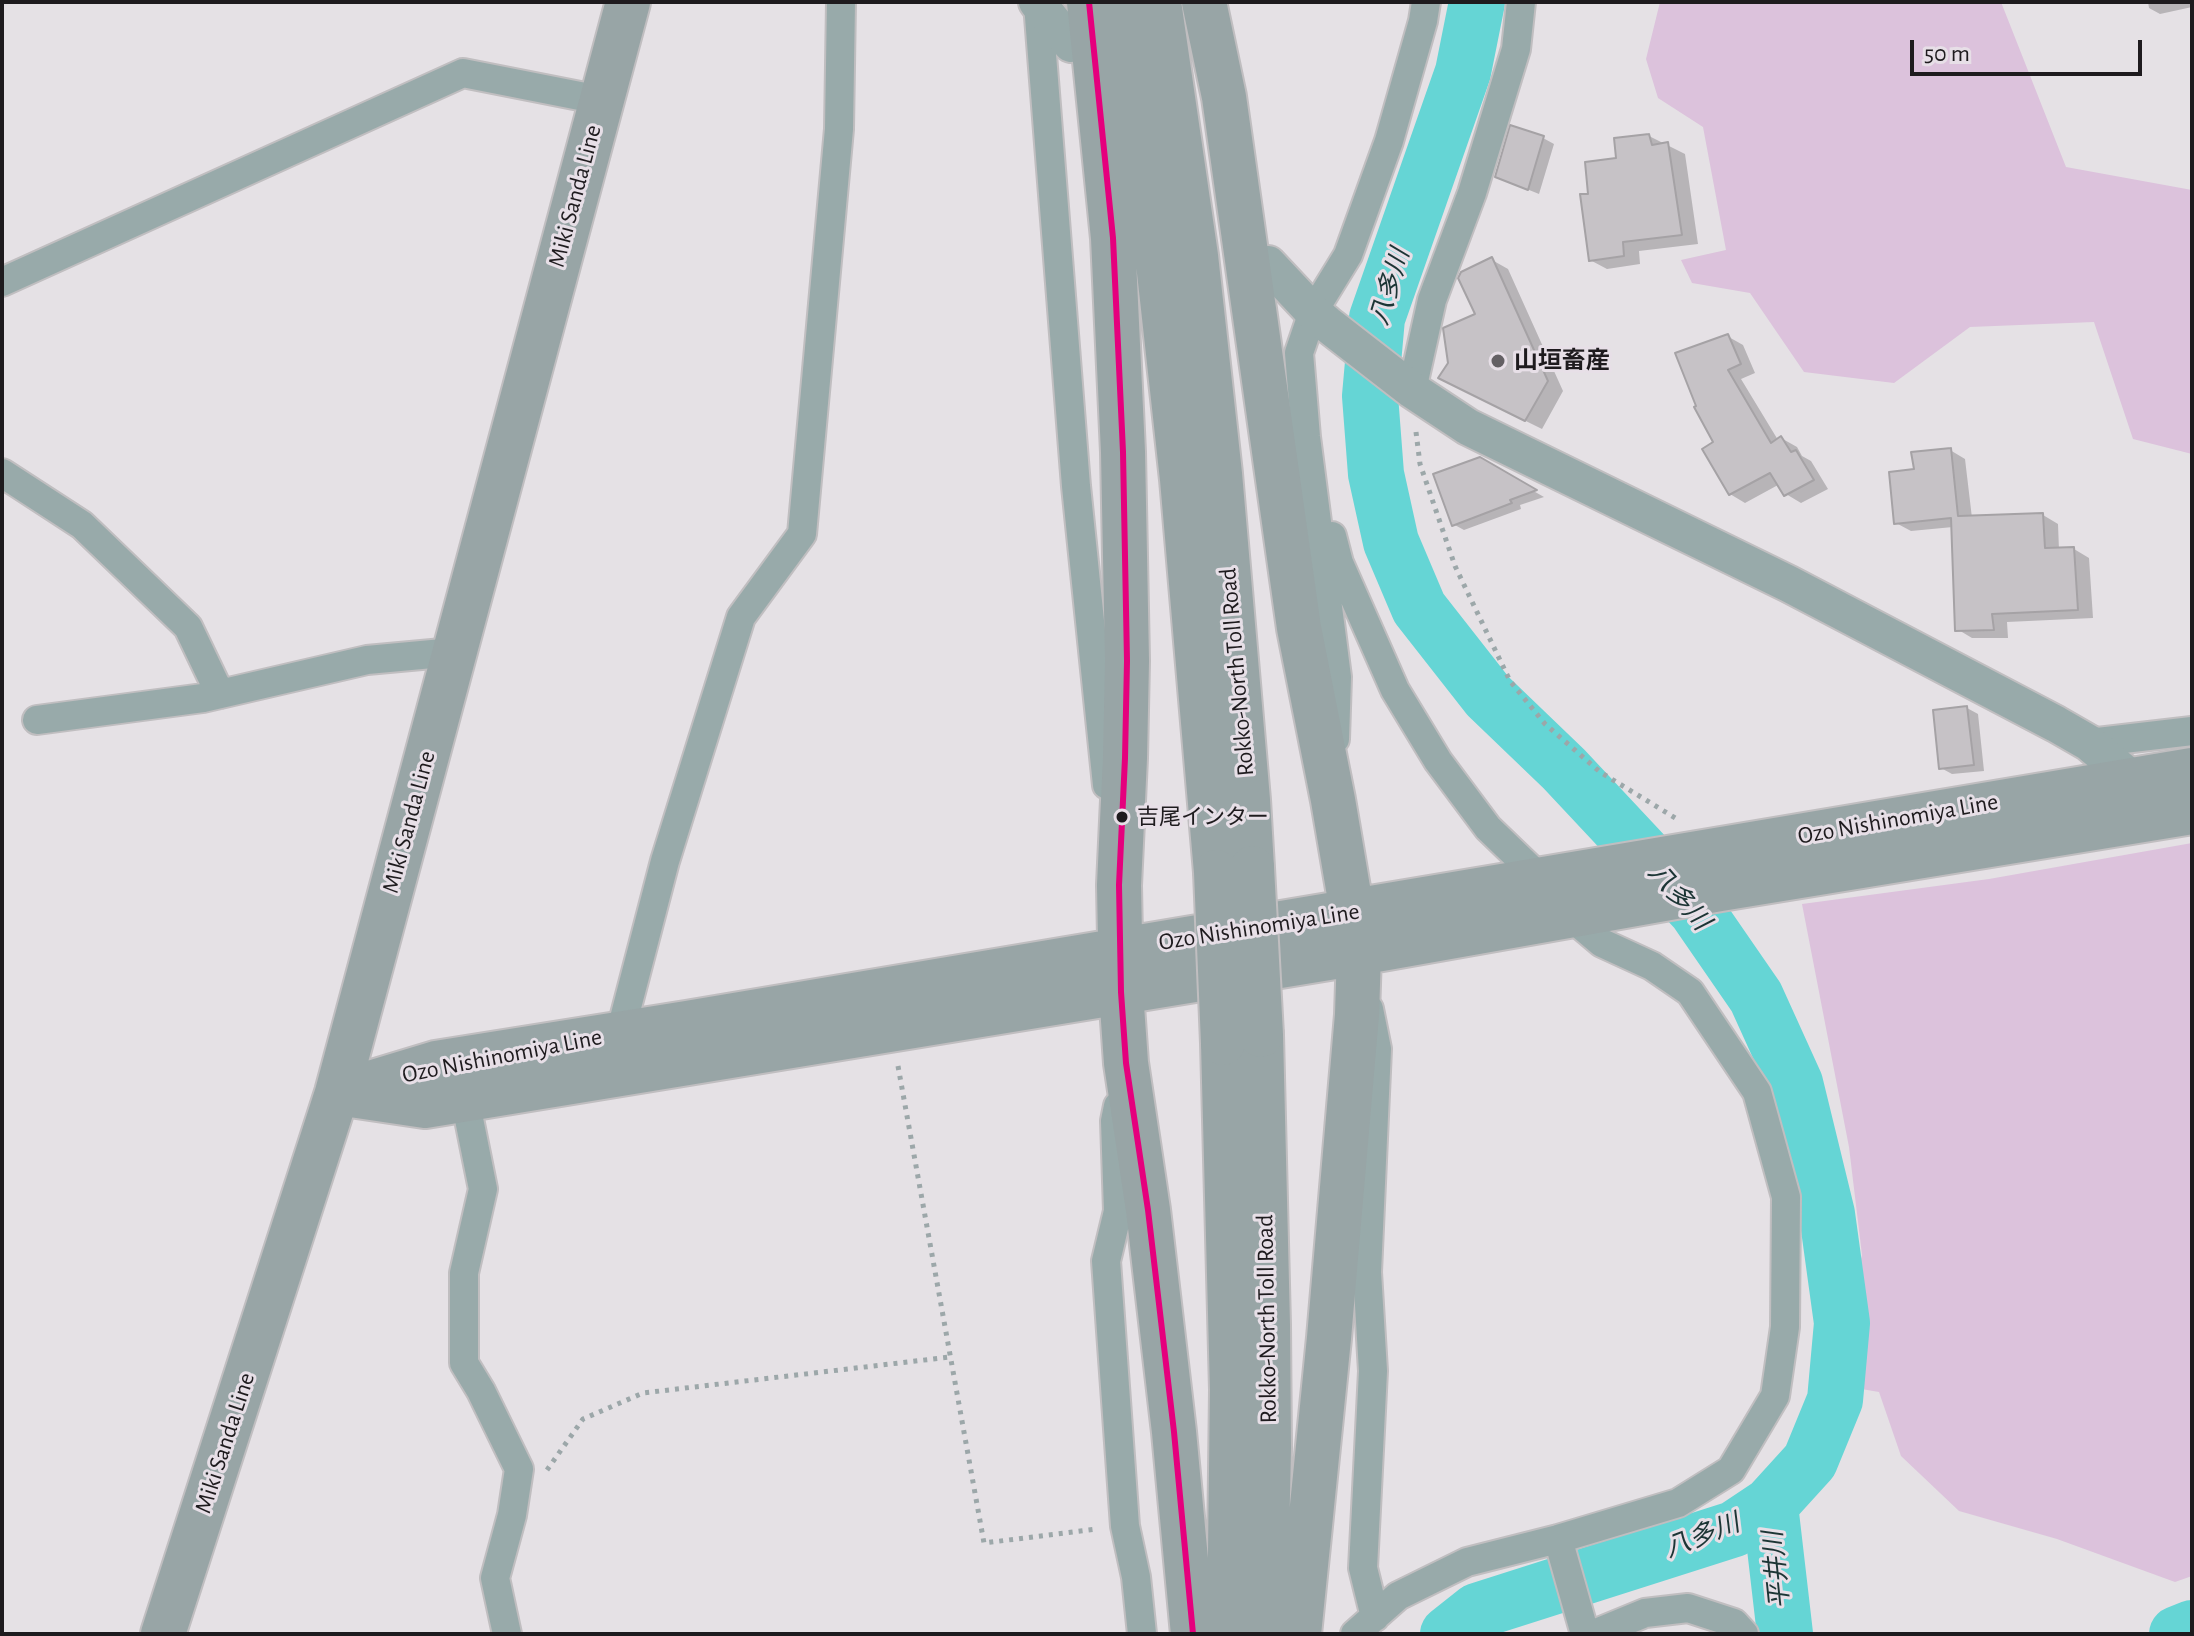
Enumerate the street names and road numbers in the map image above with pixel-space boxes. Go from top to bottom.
street label: Miki Sanda Line [542,122,608,270]
street label: Rokko-North Toll Road [1214,567,1260,777]
street label: Miki Sanda Line [376,748,442,896]
street label: Ozo Nishinomiya Line [1796,787,2000,851]
street label: Ozo Nishinomiya Line [1157,897,1361,957]
street label: Ozo Nishinomiya Line [400,1023,604,1089]
street label: Rokko-North Toll Road [1251,1214,1283,1424]
street label: Miki Sanda Line [189,1369,261,1517]

